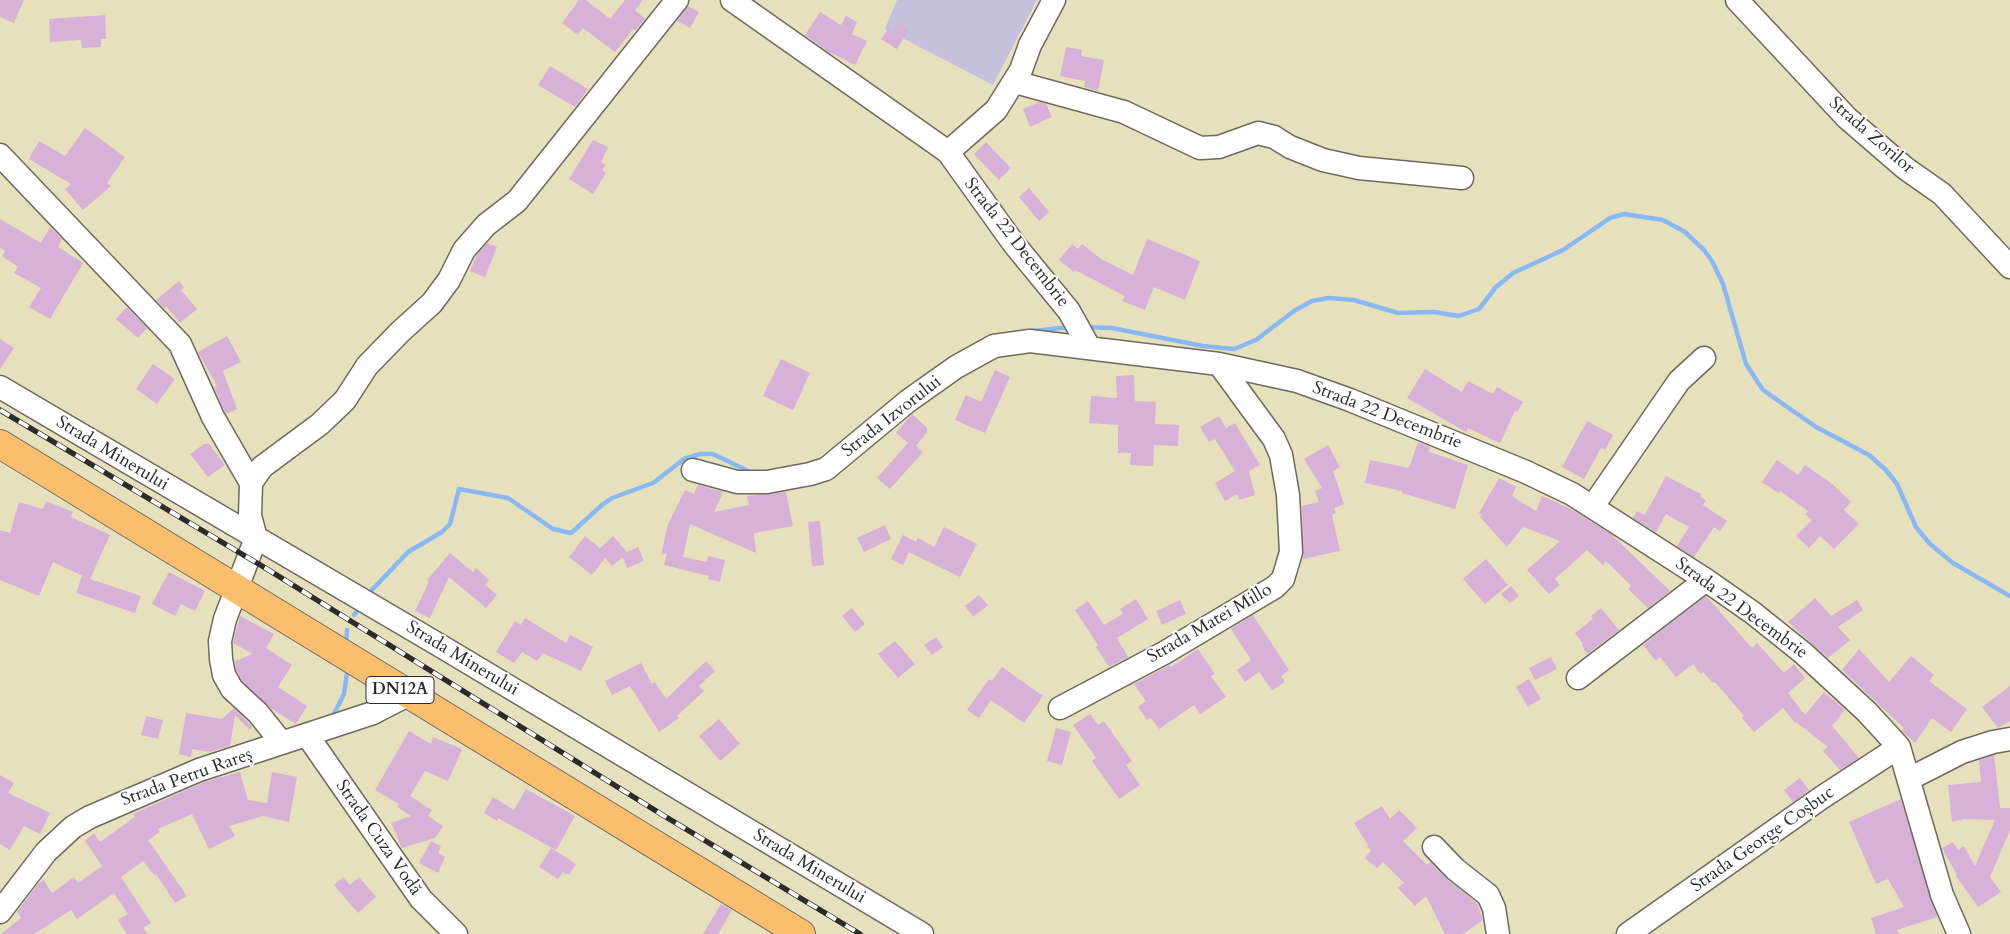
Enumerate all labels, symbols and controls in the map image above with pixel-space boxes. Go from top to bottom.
street label: Strada Zorilor [1824,93,1918,179]
street label: Strada 22 Decembrie [959,174,1073,312]
street label: Strada Izvorului [838,371,946,463]
street label: Strada 22 Decembrie [1309,378,1465,454]
street label: Strada Minerului [52,412,172,496]
street label: Strada 22 Decembrie [1671,554,1811,664]
street label: Strada Matei Millo [1144,579,1276,669]
street label: Strada Minerului [402,617,522,701]
road number: DN12A [366,676,434,704]
street label: Strada Petru Rareș [118,744,256,812]
street label: Strada Cuza Vodă [330,776,426,900]
street label: Strada George Coșbuc [1687,782,1839,898]
street label: Strada Minerului [749,825,869,909]

